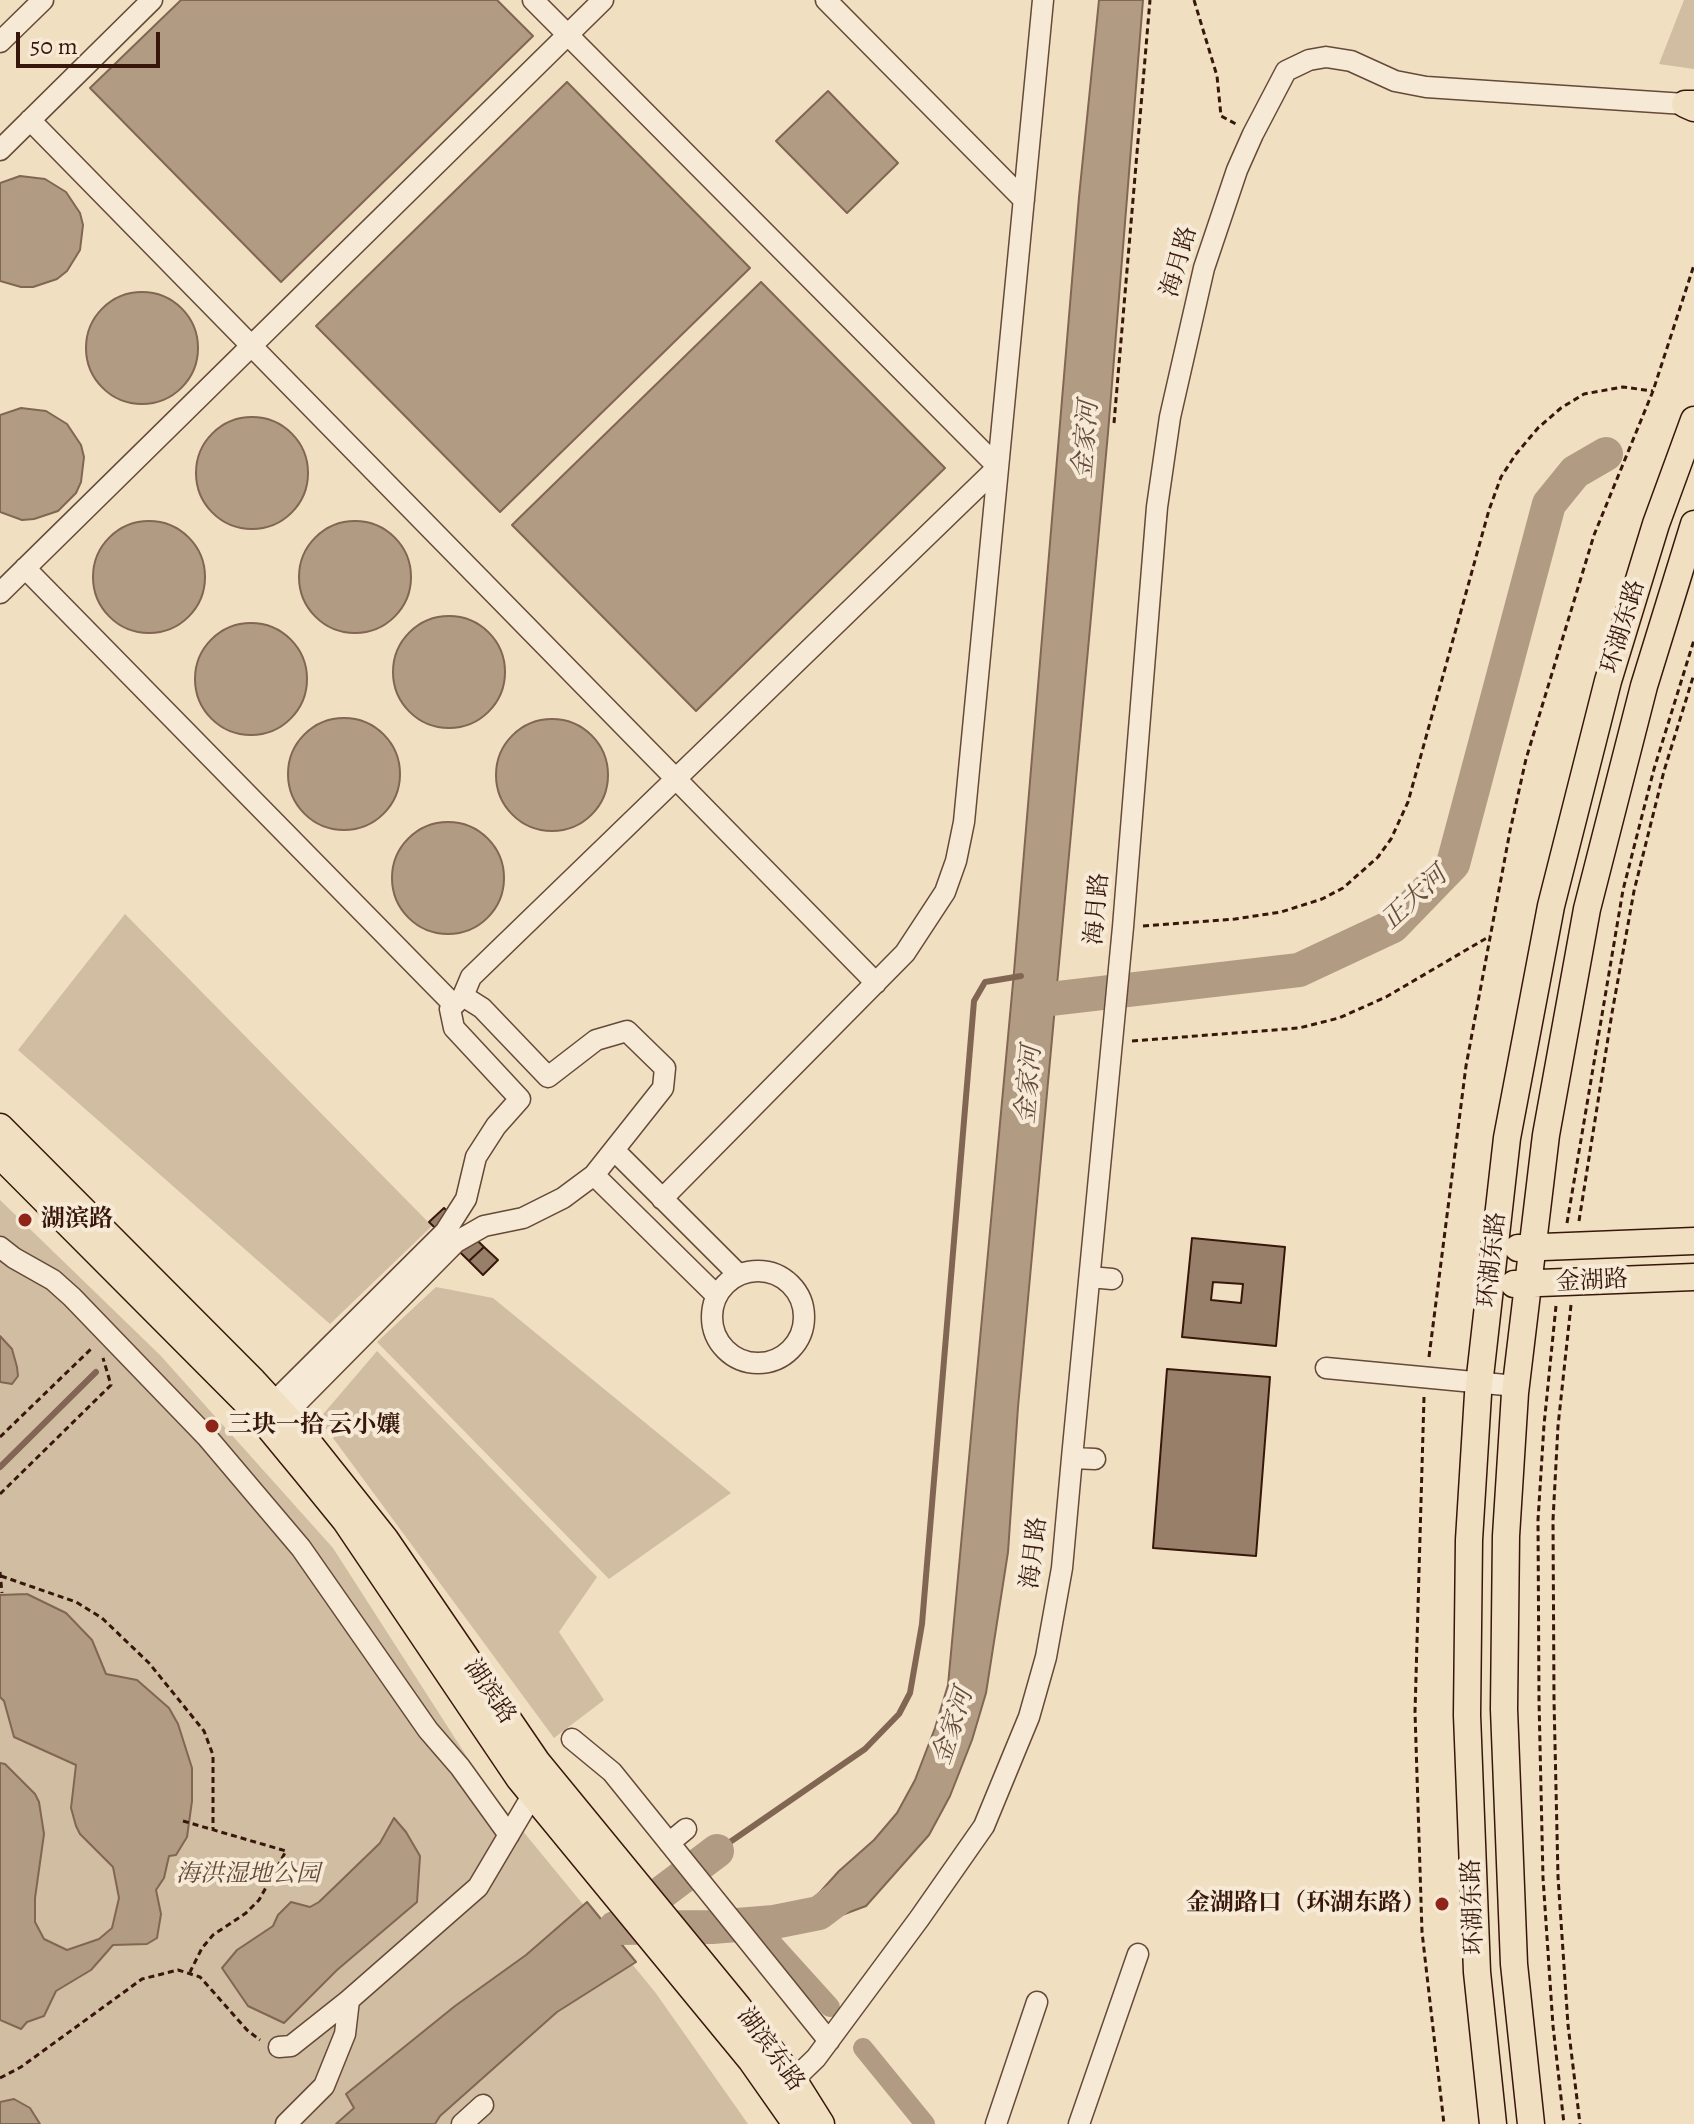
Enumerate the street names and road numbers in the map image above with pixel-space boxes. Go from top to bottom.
street label: 海月路 [1156,223,1204,301]
street label: 环湖东路 [1596,577,1652,677]
street label: 海月路 [1081,872,1115,946]
street label: 环湖东路 [1474,1211,1512,1309]
street label: 金湖路 [1555,1266,1629,1298]
street label: 海月路 [1016,1516,1054,1590]
street label: 湖滨路 [457,1654,521,1730]
street label: 环湖东路 [1458,1859,1490,1955]
street label: 湖滨东路 [730,2003,810,2097]

